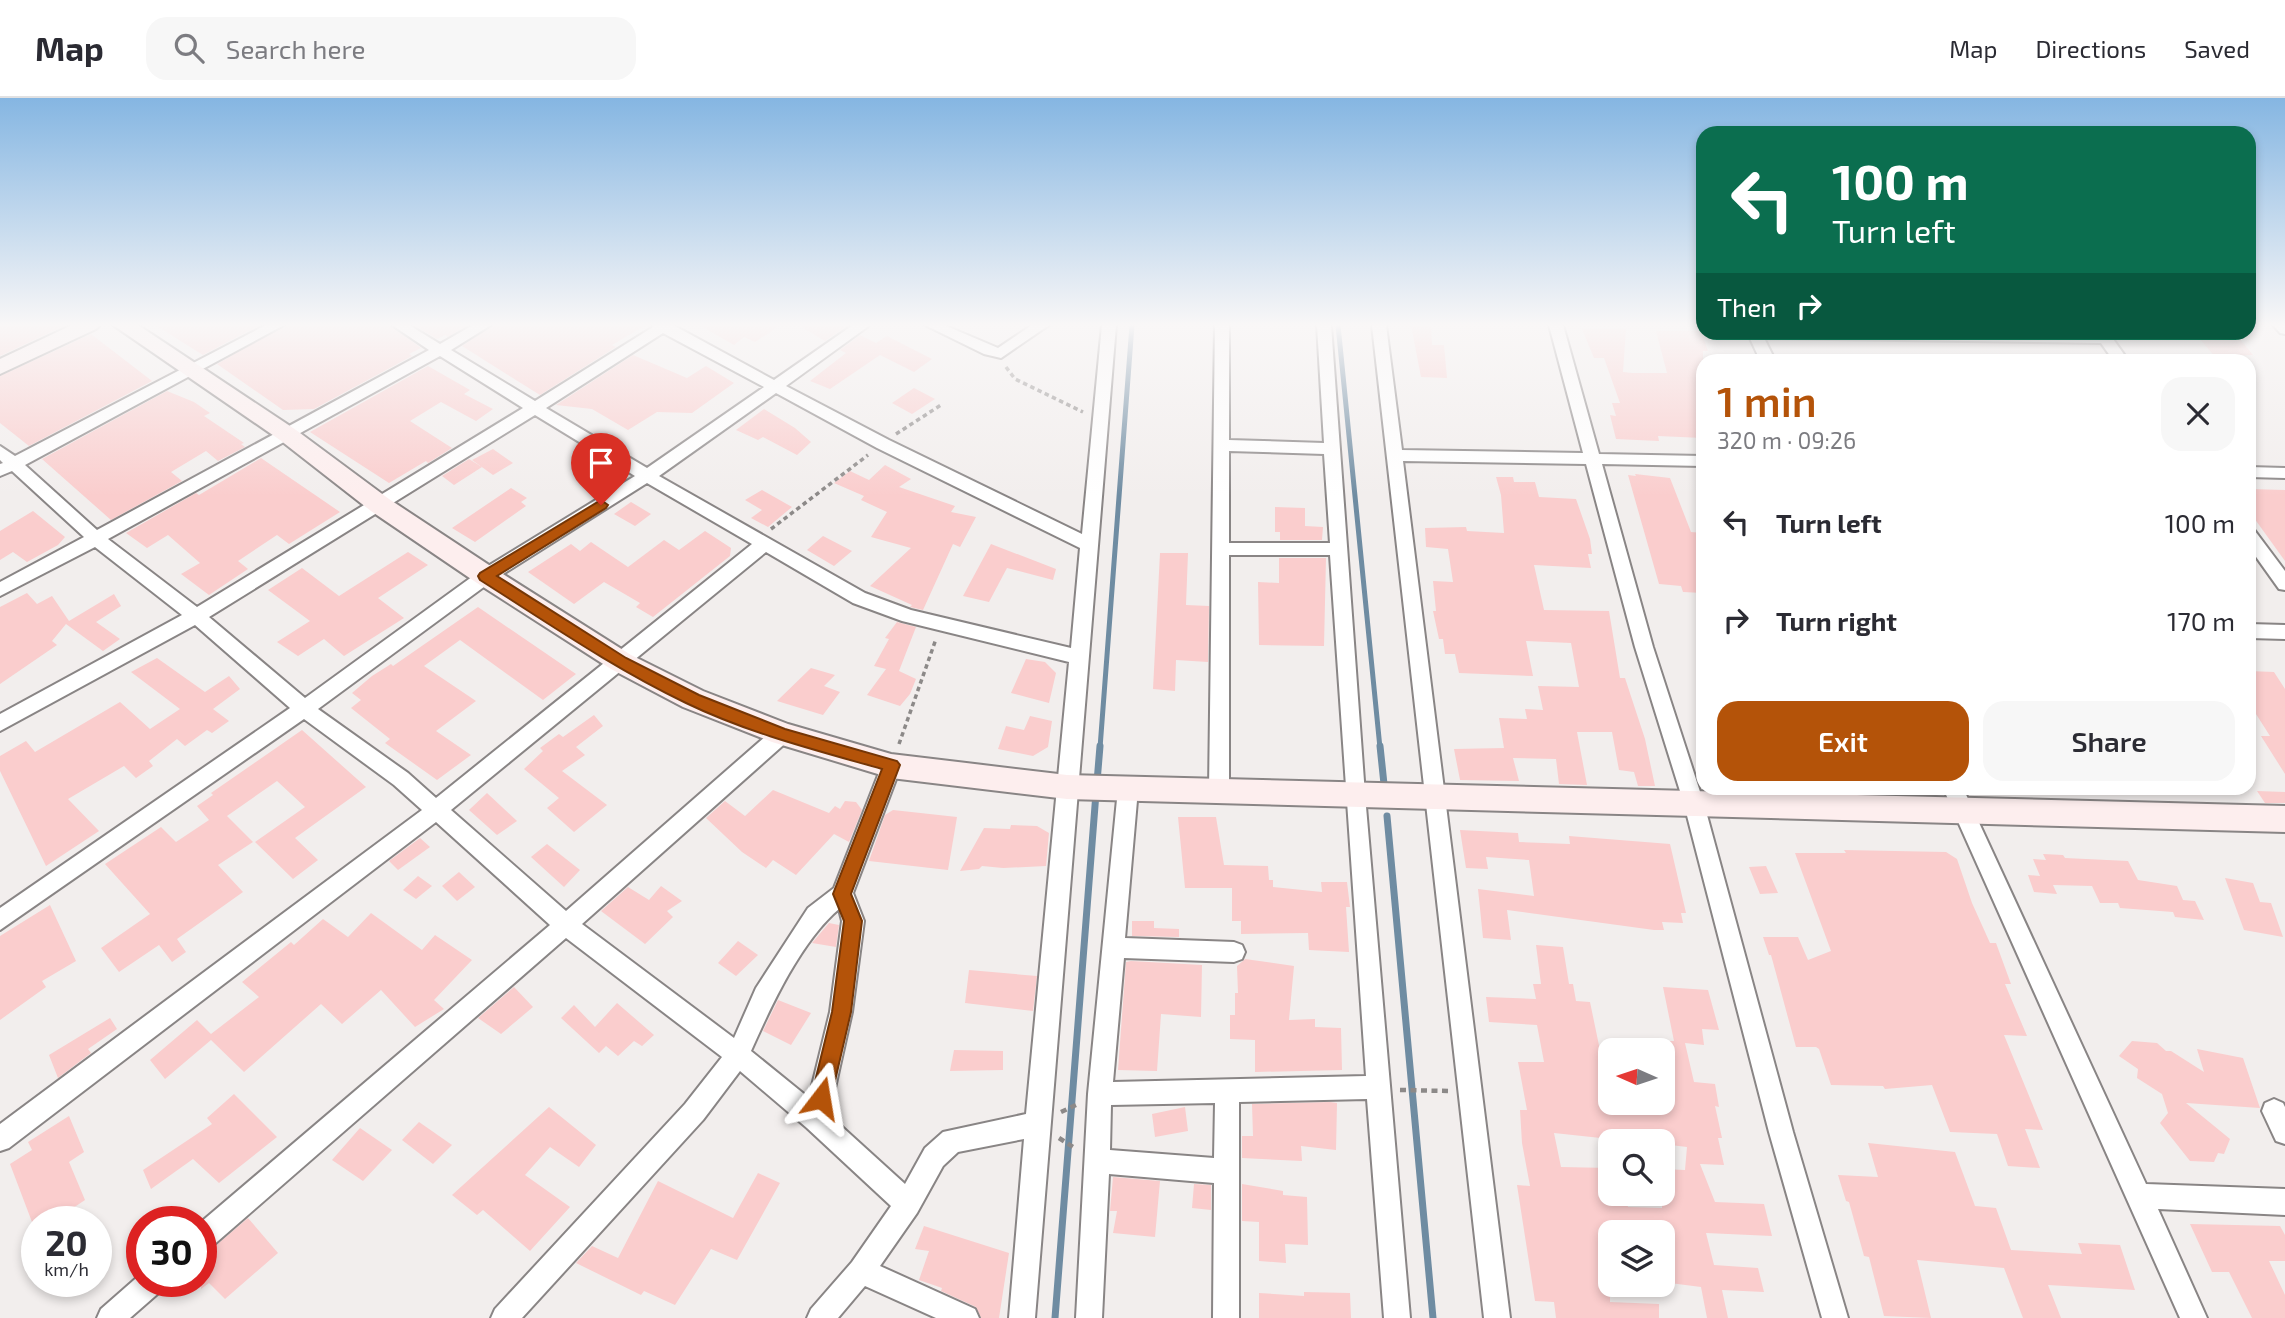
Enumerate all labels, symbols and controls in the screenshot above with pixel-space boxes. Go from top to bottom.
search box [146,17,636,80]
text: Map [35,28,104,68]
icon: search [170,29,208,67]
text: Search here [226,33,365,64]
text: Map [1949,34,1997,63]
text: Directions [2035,34,2146,63]
text: Saved [2184,34,2250,63]
text: 100 m [1832,151,1969,210]
icon: left [1717,154,1808,245]
text: Turn left [1832,211,1956,249]
icon: right [1790,287,1828,325]
text: Then [1717,291,1776,322]
text: 1 min [1717,375,1817,425]
button: close [2161,377,2235,451]
text: 320 m · 09:26 [1717,426,1856,454]
pin [571,433,631,505]
icon: arrive [582,444,620,482]
icon: left [1717,503,1755,541]
text: Turn left [1776,507,1882,538]
text: 100 m [2165,507,2235,538]
icon: right [1717,601,1755,639]
text: Turn right [1776,605,1897,636]
text: 170 m [2167,605,2235,636]
button: Exit [1717,701,1969,781]
button: Share [1983,701,2235,781]
north arrow [1598,1038,1675,1115]
map controls [1598,1038,1675,1297]
position arrow [784,1061,858,1135]
button: search [1598,1129,1675,1206]
speed limit sign: 30 [126,1206,217,1297]
button: layers [1598,1220,1675,1297]
text: 20 [45,1221,88,1263]
text: km/h [44,1258,89,1280]

